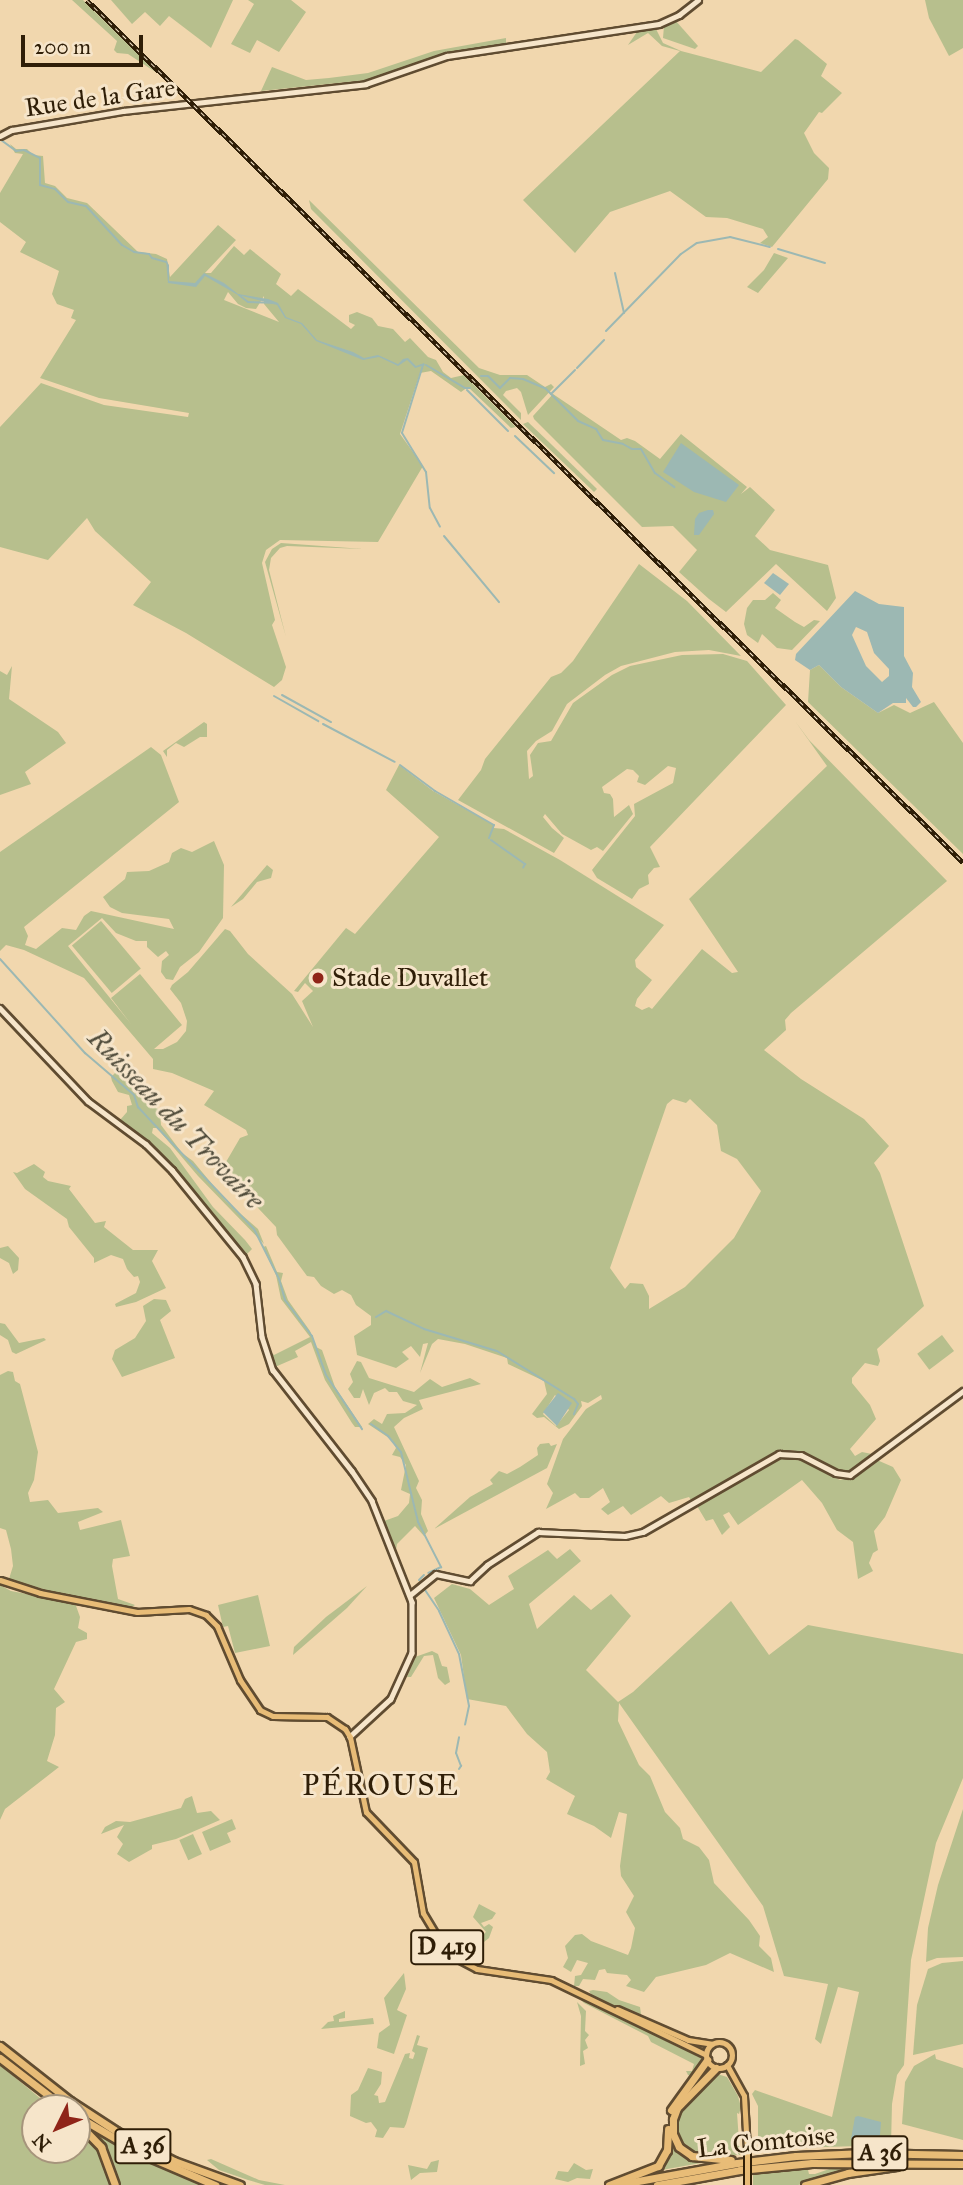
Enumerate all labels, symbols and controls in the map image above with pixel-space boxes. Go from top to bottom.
scale bar [24,21,147,65]
text: 200 m [34,34,91,60]
street label: Rue de la Gare [23,72,177,124]
place label: Stade Duvallet [332,962,488,994]
marker: Stade Duvallet [310,970,326,986]
water label: Ruisseau du Trovaire [81,1022,271,1216]
district label: PÉROUSE [303,1767,459,1803]
road number: D 419 [408,1926,486,1968]
north arrow [21,2094,91,2164]
street label: La Comtoise [696,2119,836,2165]
road number: A 36 [113,2126,173,2166]
text: N [28,2129,56,2156]
road number: A 36 [850,2132,910,2174]

